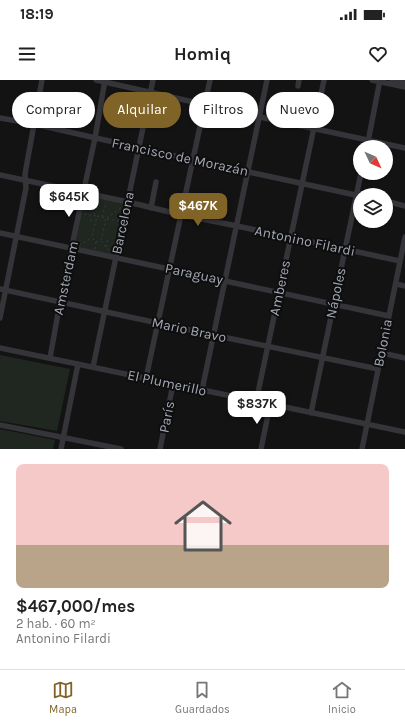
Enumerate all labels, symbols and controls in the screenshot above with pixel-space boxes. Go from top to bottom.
text: 18:19 [20,5,54,23]
icon: menu [16,43,38,65]
text: Homiq [174,43,231,65]
icon: heart [367,43,389,65]
chip: Comprar [12,92,95,128]
chip: Alquilar [103,92,181,128]
chip: Filtros [189,92,258,128]
chip: Nuevo [266,92,334,128]
street label: Francisco de Morazán [110,134,250,180]
north arrow [353,140,393,180]
map controls [353,140,393,228]
pin: $645K [41,184,97,218]
button: layers [353,188,393,228]
text: $645K [49,189,89,204]
street label: Barcelona [108,190,138,256]
pin: $467K [170,193,226,227]
text: $467K [178,198,218,213]
street label: Antonino Filardi [253,222,357,260]
street label: Amsterdam [50,239,82,317]
street label: Amberes [266,259,294,317]
street label: Paraguay [163,260,225,289]
street label: Nápoles [322,266,350,320]
street label: Mario Bravo [150,314,228,346]
street label: Bolonia [370,318,396,368]
street label: El Plumerillo [126,366,208,400]
pin: $837K [229,391,285,425]
text: $837K [237,396,277,411]
street label: París [156,400,178,434]
icon: home [167,490,239,562]
text: $467,000/mes [16,596,135,616]
text: 2 hab. · 60 m² [16,616,96,631]
text: Antonino Filardi [16,631,111,646]
tab: Mapa [49,679,77,716]
tab: Guardados [175,679,230,716]
tab: Inicio [328,679,356,716]

